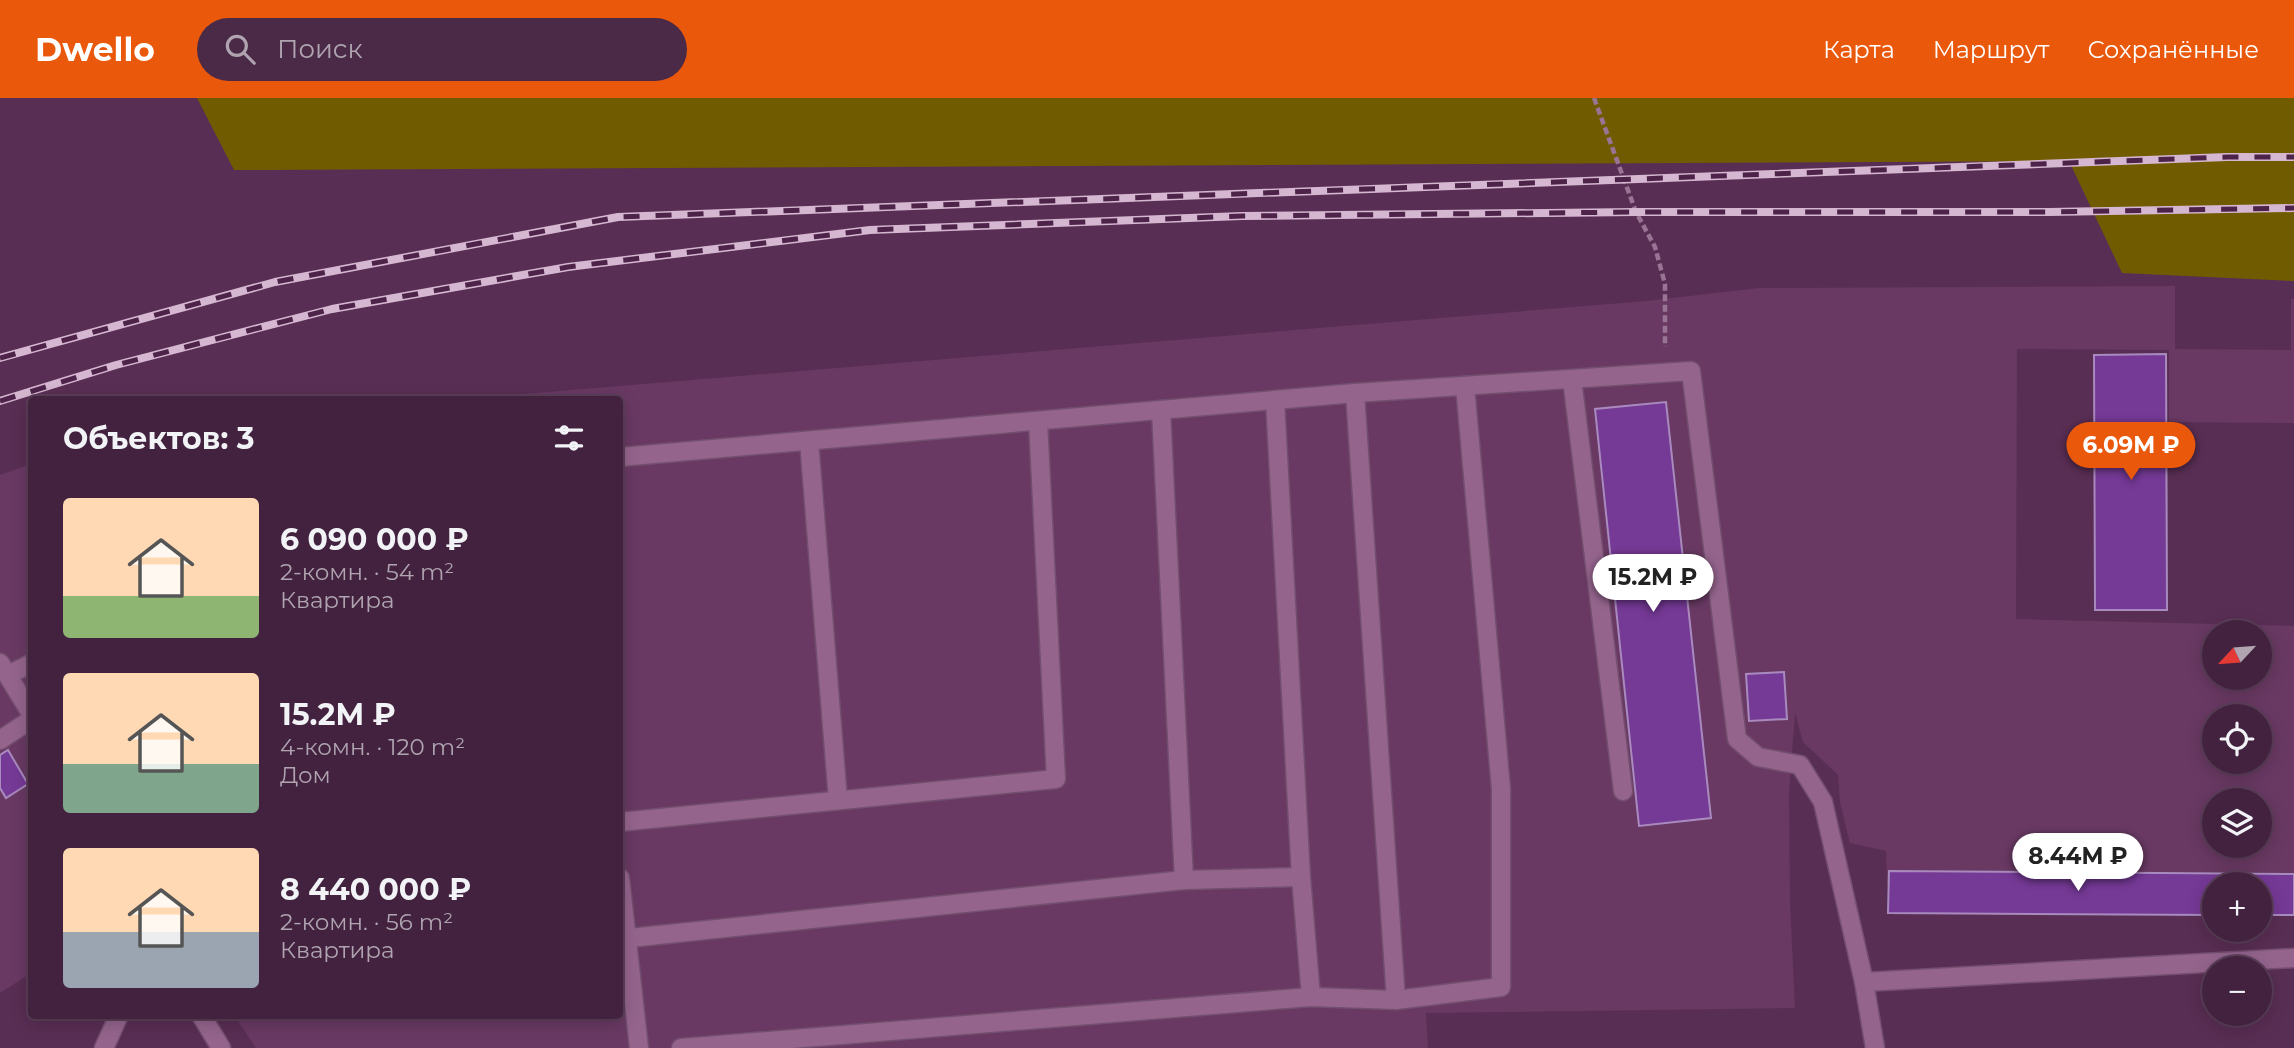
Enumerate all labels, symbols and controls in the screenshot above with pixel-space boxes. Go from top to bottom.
search box [197,18,687,81]
text: Dwello [35,29,155,69]
icon: search [221,30,259,68]
text: Поиск [277,33,363,65]
text: Карта [1823,35,1895,64]
text: Маршрут [1933,35,2049,64]
text: Сохранённые [2087,35,2259,64]
icon: filters [550,419,588,457]
text: Объектов: 3 [63,420,255,457]
pin: 6.09M ₽ [2066,422,2196,482]
text: 6.09M ₽ [2082,431,2180,459]
text: 6 090 000 ₽ [280,521,469,558]
icon: home [119,526,203,610]
pin: 15.2M ₽ [1588,554,1718,614]
text: 2-комн. · 54 m² [280,558,454,586]
text: 15.2M ₽ [1609,563,1697,591]
text: Квартира [280,586,394,614]
north arrow [2202,620,2272,690]
map controls [2202,620,2272,1026]
text: 15.2M ₽ [280,696,396,733]
icon: home [119,701,203,785]
button: locate [2202,704,2272,774]
text: 4-комн. · 120 m² [280,733,465,761]
text: Дом [280,761,331,789]
button: layers [2202,788,2272,858]
pin: 8.44M ₽ [2013,834,2143,893]
text: 8.44M ₽ [2028,842,2128,870]
text: 8 440 000 ₽ [280,871,471,908]
button: + [2202,872,2272,942]
icon: home [119,876,203,960]
text: 2-комн. · 56 m² [280,908,453,936]
text: Квартира [280,936,394,964]
button: − [2202,956,2272,1026]

